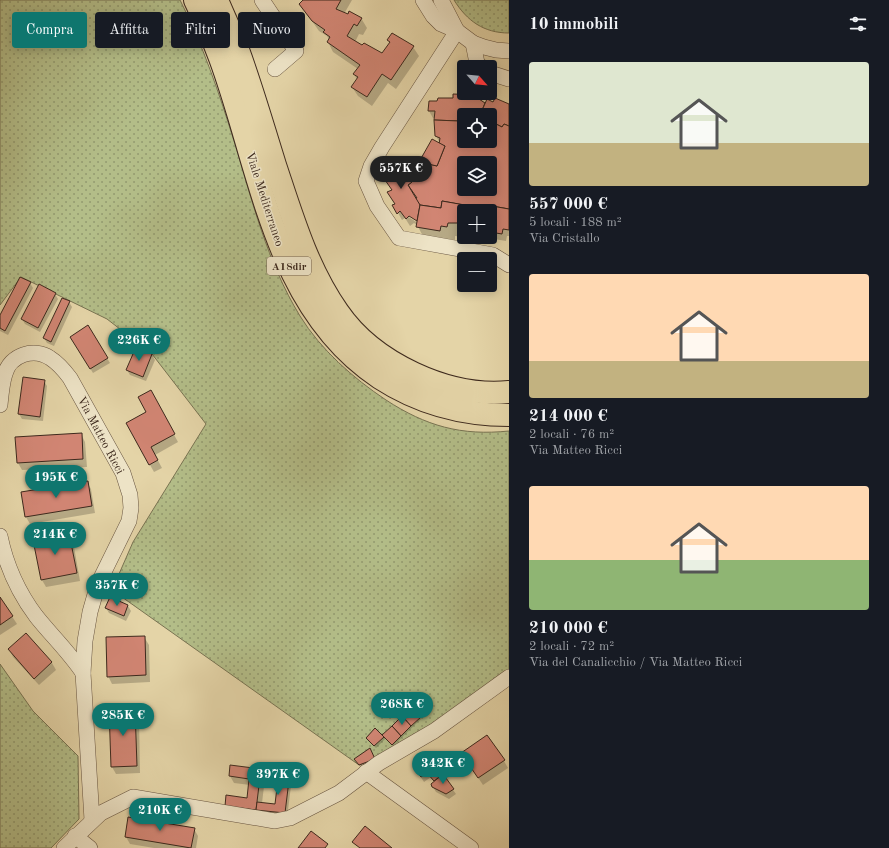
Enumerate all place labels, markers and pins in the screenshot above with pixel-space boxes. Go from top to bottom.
pin: 557K € [368,156,434,190]
pin: 226K € [106,328,172,362]
pin: 195K € [23,465,89,499]
pin: 214K € [22,522,88,556]
pin: 357K € [84,573,150,607]
pin: 268K € [369,692,435,726]
pin: 285K € [90,703,156,737]
pin: 342K € [410,751,476,785]
pin: 397K € [245,762,311,796]
pin: 210K € [127,798,193,832]

